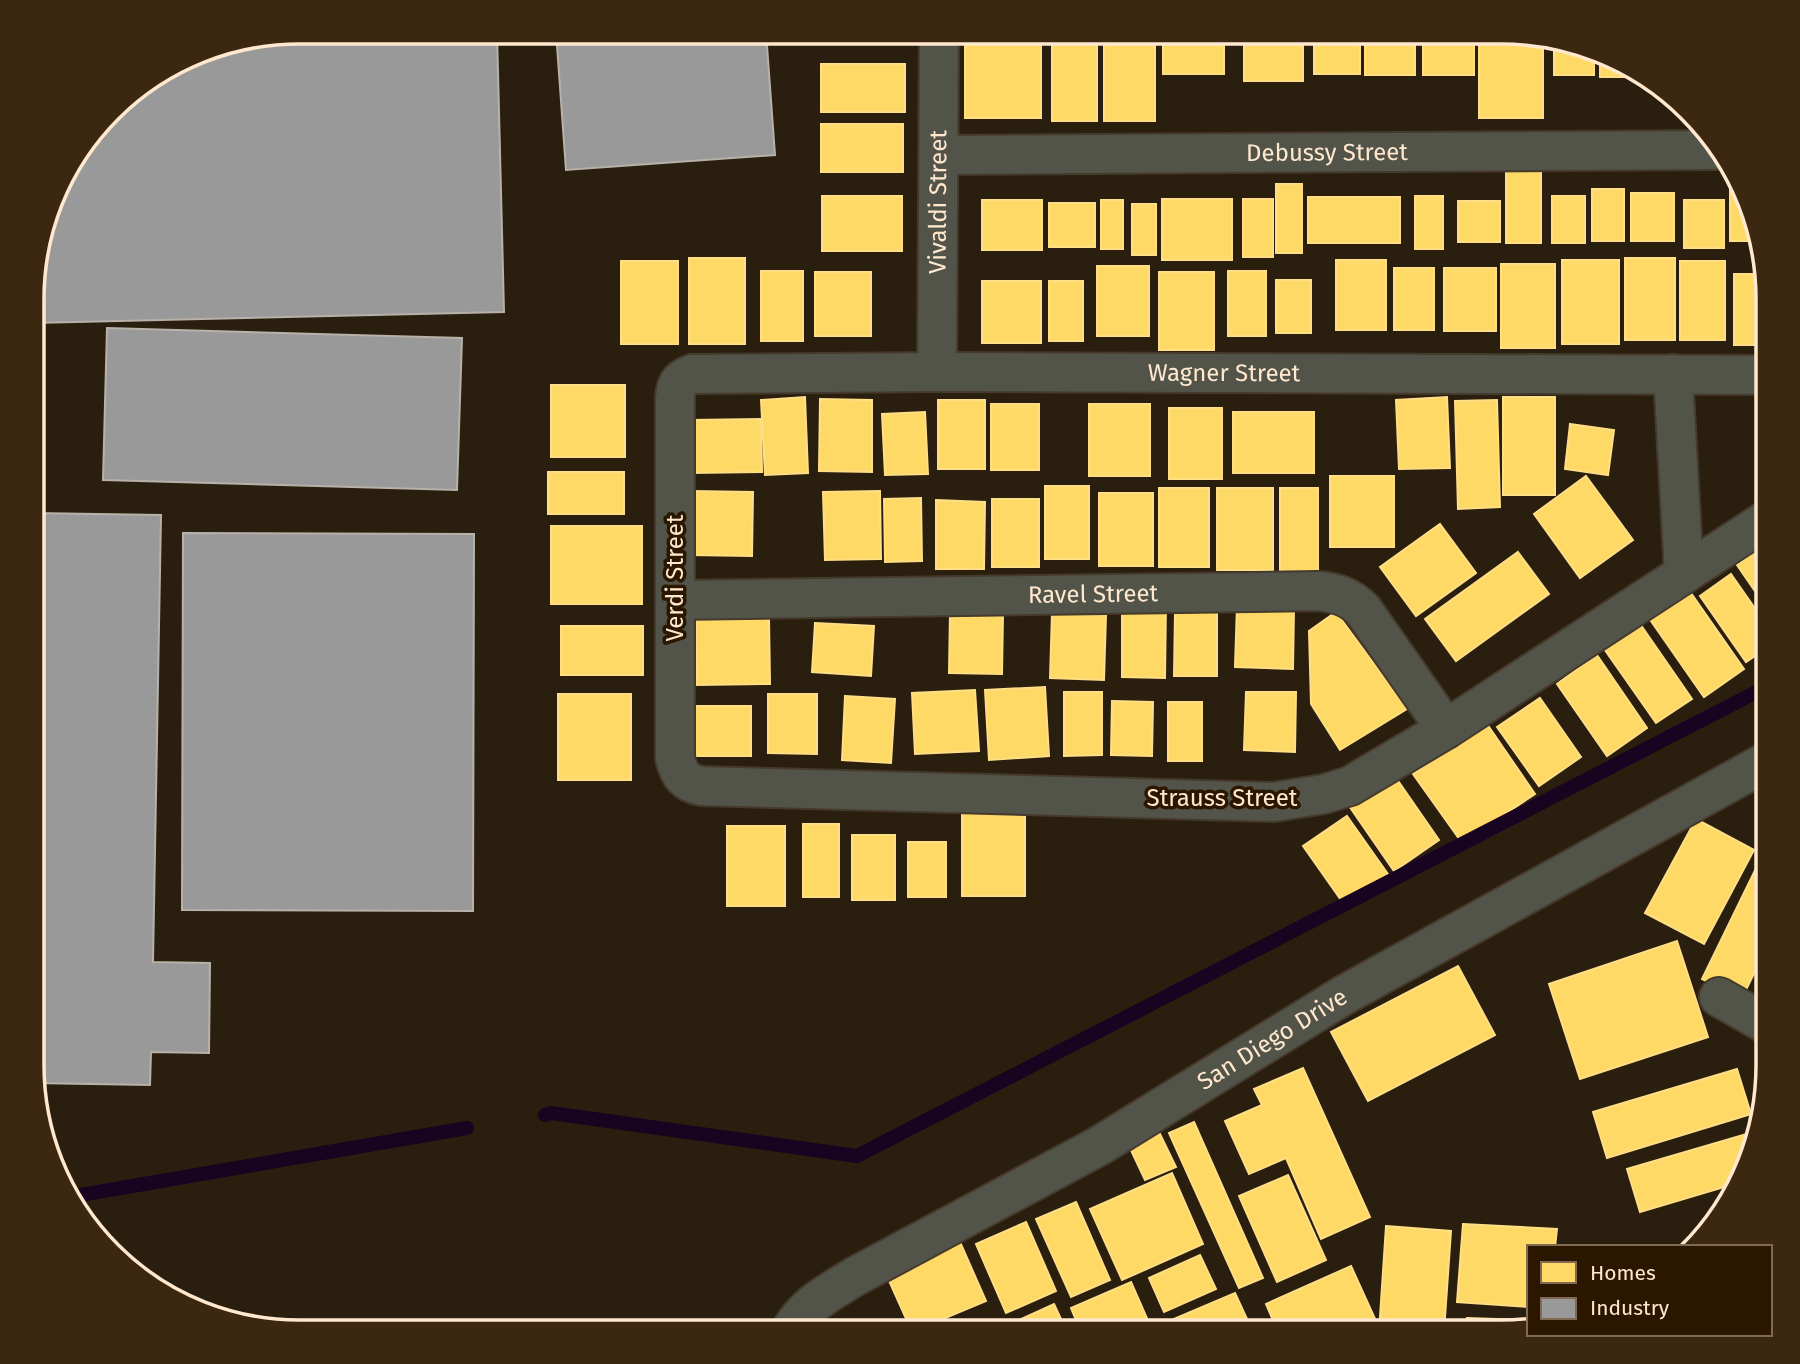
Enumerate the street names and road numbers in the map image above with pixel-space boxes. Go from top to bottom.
street label: Vivaldi Street [924,130,952,274]
street label: Debussy Street [1246,138,1408,167]
street label: Wagner Street [1148,359,1301,387]
street label: Verdi Street [661,514,689,641]
street label: Ravel Street [1028,579,1159,609]
street label: Strauss Street [1147,784,1298,812]
street label: San Diego Drive [1192,982,1352,1096]

